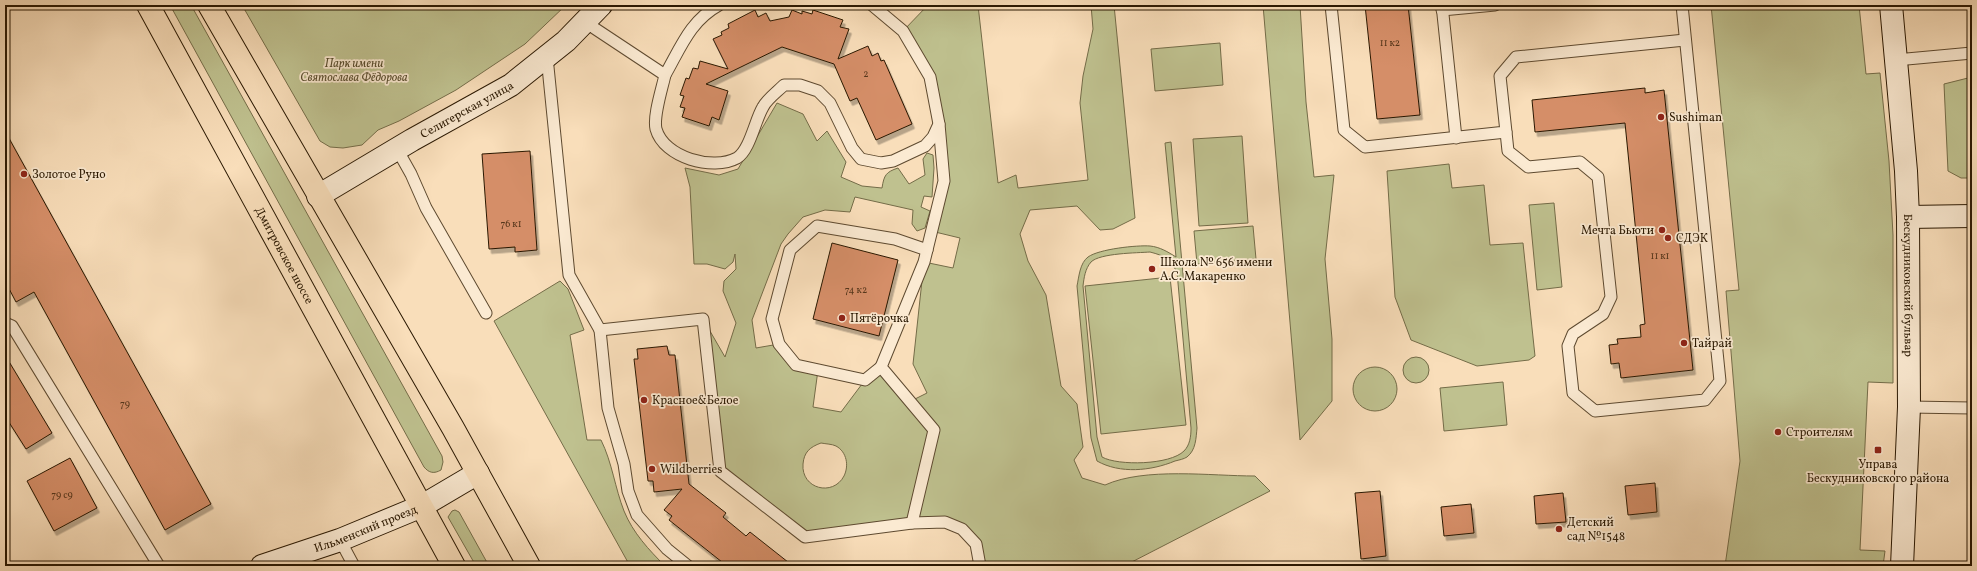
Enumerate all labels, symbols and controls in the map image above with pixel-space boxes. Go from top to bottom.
house number: 11 к2 [1380,36,1400,50]
park label: Парк имени Святослава Фёдорова [300,56,408,86]
house number: 2 [863,67,869,81]
street label: Селигерская улица [418,78,517,143]
place label: Sushiman [1669,110,1722,126]
marker: Sushiman [1656,112,1666,122]
place label: Золотое Руно [32,167,106,183]
marker: Золотое Руно [19,169,29,179]
street label: Дмитровское шоссе [251,204,317,307]
street label: Бескудниковский бульвар [1899,214,1916,357]
house number: 76 к1 [500,217,522,231]
place label: Мечта Бьюти [1581,223,1654,239]
marker: Мечта Бьюти [1657,225,1667,235]
place label: СДЭК [1676,231,1708,247]
marker: СДЭК [1663,233,1673,243]
house number: 11 к1 [1651,249,1670,263]
place label: Школа № 656 имени А.С. Макаренко [1160,255,1272,285]
marker: Школа № 656 имени А.С. Макаренко [1147,264,1157,274]
house number: 74 к2 [845,283,867,297]
place label: Пятёрочка [850,311,909,327]
marker: Пятёрочка [837,313,847,323]
place label: Тайрай [1692,336,1732,352]
marker: Тайрай [1679,338,1689,348]
place label: Красное&Белое [652,393,739,409]
marker: Красное&Белое [639,395,649,405]
house number: 79 [120,397,130,411]
place label: Строителям [1786,425,1853,441]
marker: Строителям [1773,427,1783,437]
marker: Управа Бескудниковского района [1873,445,1883,455]
place label: Управа Бескудниковского района [1807,457,1949,487]
place label: Wildberries [660,462,722,478]
marker: Wildberries [647,464,657,474]
house number: 79 с9 [51,488,73,502]
street label: Ильменский проезд [312,502,420,557]
place label: Детский сад №1548 [1567,515,1625,545]
marker: Детский сад №1548 [1554,524,1564,534]

